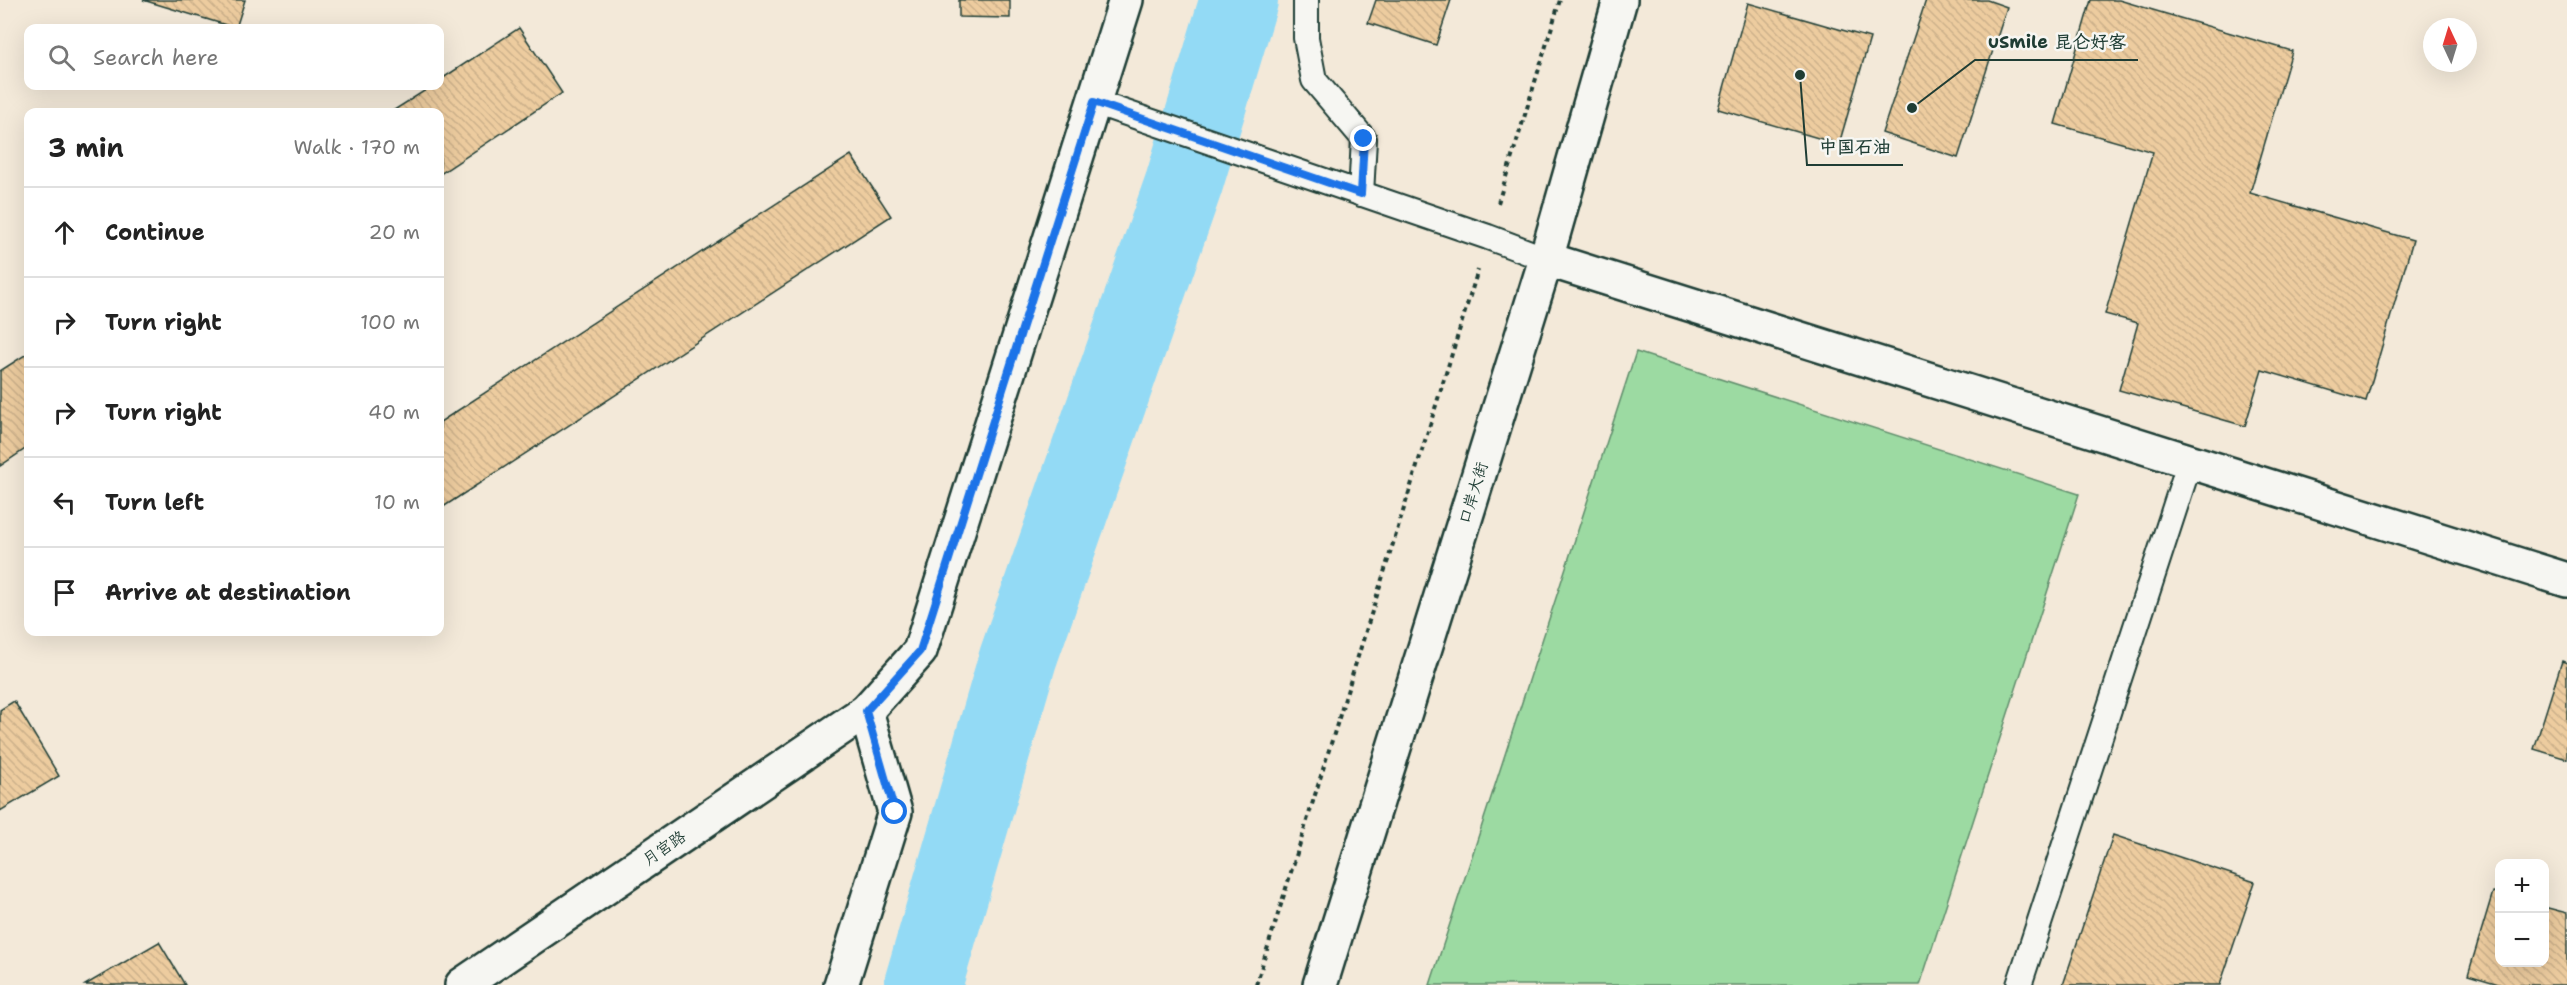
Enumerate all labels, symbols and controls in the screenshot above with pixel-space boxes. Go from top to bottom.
north arrow [2423,18,2477,72]
search box [24,24,444,90]
callout: uSmile 昆仑好客 [1975,24,2138,60]
text: uSmile 昆仑好客 [1988,30,2126,54]
icon: search [45,41,78,74]
text: Search here [93,43,219,72]
route end [1350,125,1376,151]
callout: 中国石油 [1807,129,1903,165]
text: 3 min [48,130,124,165]
text: Walk · 170 m [294,134,420,160]
text: 中国石油 [1819,135,1891,159]
icon: ahead [48,216,81,249]
text: Continue [105,218,205,247]
text: 20 m [369,219,420,245]
icon: right [48,306,81,339]
text: Turn right [105,308,222,337]
text: 100 m [360,309,420,335]
icon: right [48,396,81,429]
text: Turn right [105,398,222,427]
text: 40 m [368,399,420,425]
street label: 口岸大街 [1454,459,1492,527]
icon: left [48,486,81,519]
text: Turn left [105,488,204,517]
text: 10 m [374,489,420,515]
icon: arrive [48,576,81,609]
text: Arrive at destination [105,578,351,607]
route start [881,798,907,824]
street label: 月宫路 [638,826,690,870]
map controls [2495,859,2549,967]
button: + [2495,859,2549,913]
button: − [2495,913,2549,967]

